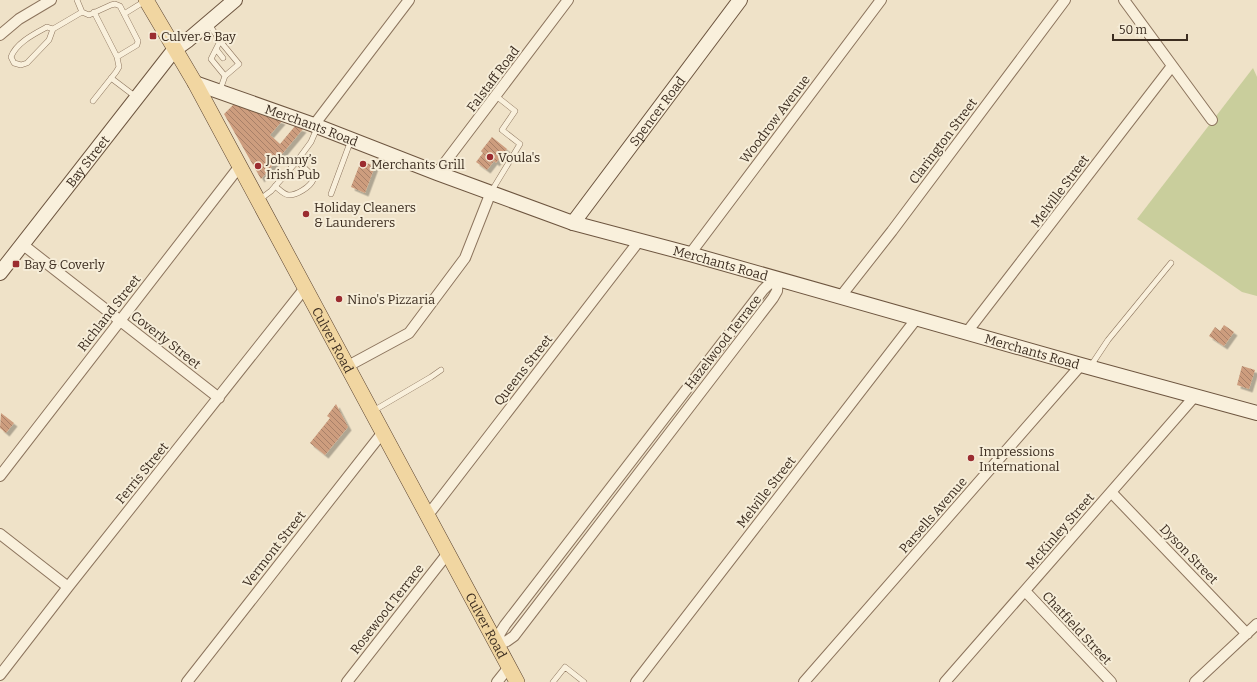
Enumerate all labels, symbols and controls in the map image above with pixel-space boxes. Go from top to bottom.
scale bar [1113,16,1187,42]
text: 50 m [1119,23,1148,37]
place label: Culver & Bay [161,29,236,44]
marker: Culver & Bay [148,31,158,41]
street label: Falstaff Road [464,43,523,115]
street label: Woodrow Avenue [737,72,813,166]
street label: Spencer Road [626,73,688,149]
street label: Clarington Street [906,95,980,187]
street label: Merchants Road [263,101,361,149]
street label: Bay Street [63,132,112,190]
place label: Voula's [498,150,540,165]
place label: Johnny’s Irish Pub [265,152,320,182]
marker: Voula's [485,152,495,162]
street label: Melville Street [1028,152,1092,230]
place label: Merchants Grill [371,157,465,172]
marker: Merchants Grill [358,159,368,169]
marker: Johnny’s Irish Pub [253,161,263,171]
place label: Holiday Cleaners & Launderers [314,200,416,230]
marker: Holiday Cleaners & Launderers [301,209,311,219]
street label: Merchants Road [672,242,770,283]
place label: Bay & Coverly [24,257,105,272]
marker: Bay & Coverly [11,259,21,269]
street label: Richland Street [75,272,144,354]
place label: Nino's Pizzaria [347,292,435,307]
street label: Hazelwood Terrace [682,292,764,392]
marker: Nino's Pizzaria [334,294,344,304]
street label: Culver Road [309,304,357,375]
street label: Coverly Street [128,308,204,372]
street label: Queens Street [491,331,555,408]
street label: Merchants Road [983,331,1082,372]
street label: Ferris Street [113,439,171,507]
place label: Impressions International [979,444,1060,474]
street label: Melville Street [733,453,799,531]
marker: Impressions International [966,453,976,463]
street label: Parsells Avenue [896,474,970,556]
street label: McKinley Street [1023,490,1097,572]
street label: Vermont Street [240,508,309,590]
street label: Dyson Street [1157,521,1221,587]
street label: Rosewood Terrace [347,561,427,657]
street label: Chatfield Street [1039,588,1115,668]
street label: Culver Road [463,590,510,661]

